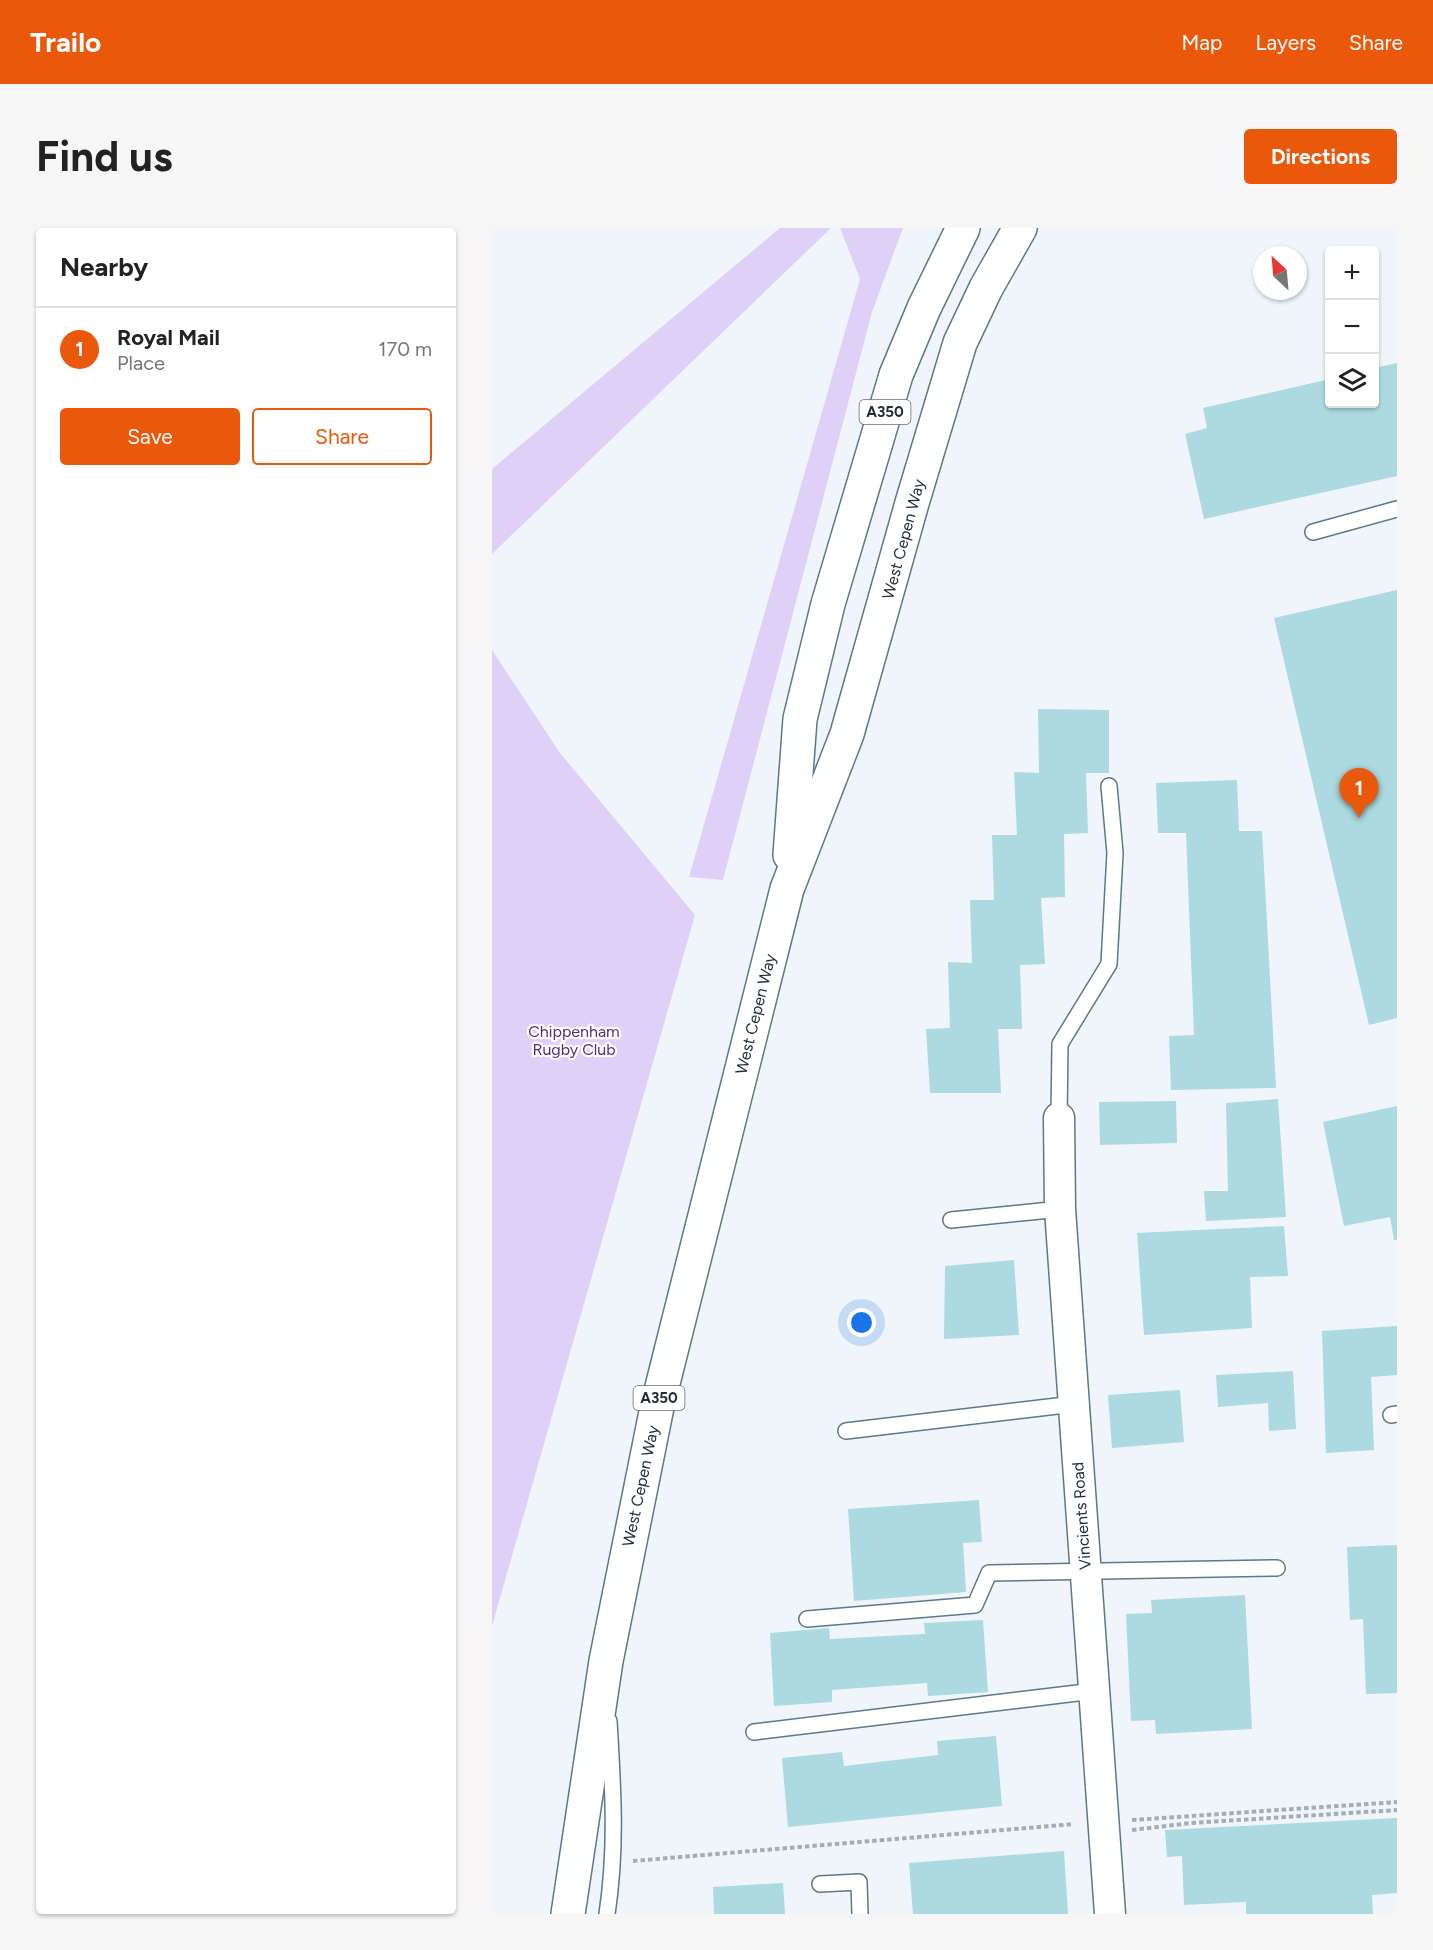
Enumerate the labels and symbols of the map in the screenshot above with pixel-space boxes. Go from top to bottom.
north arrow [1253,246,1307,300]
road number: A350 [860,400,910,424]
street label: West Cepen Way [878,477,929,601]
pin: 1 [1340,768,1378,818]
street label: West Cepen Way [731,951,780,1076]
park label: Chippenham Rugby Club [528,1022,620,1059]
your location [847,1308,876,1337]
road number: A350 [634,1386,684,1410]
street label: West Cepen Way [618,1423,663,1548]
street label: Vincients Road [1068,1461,1095,1571]

